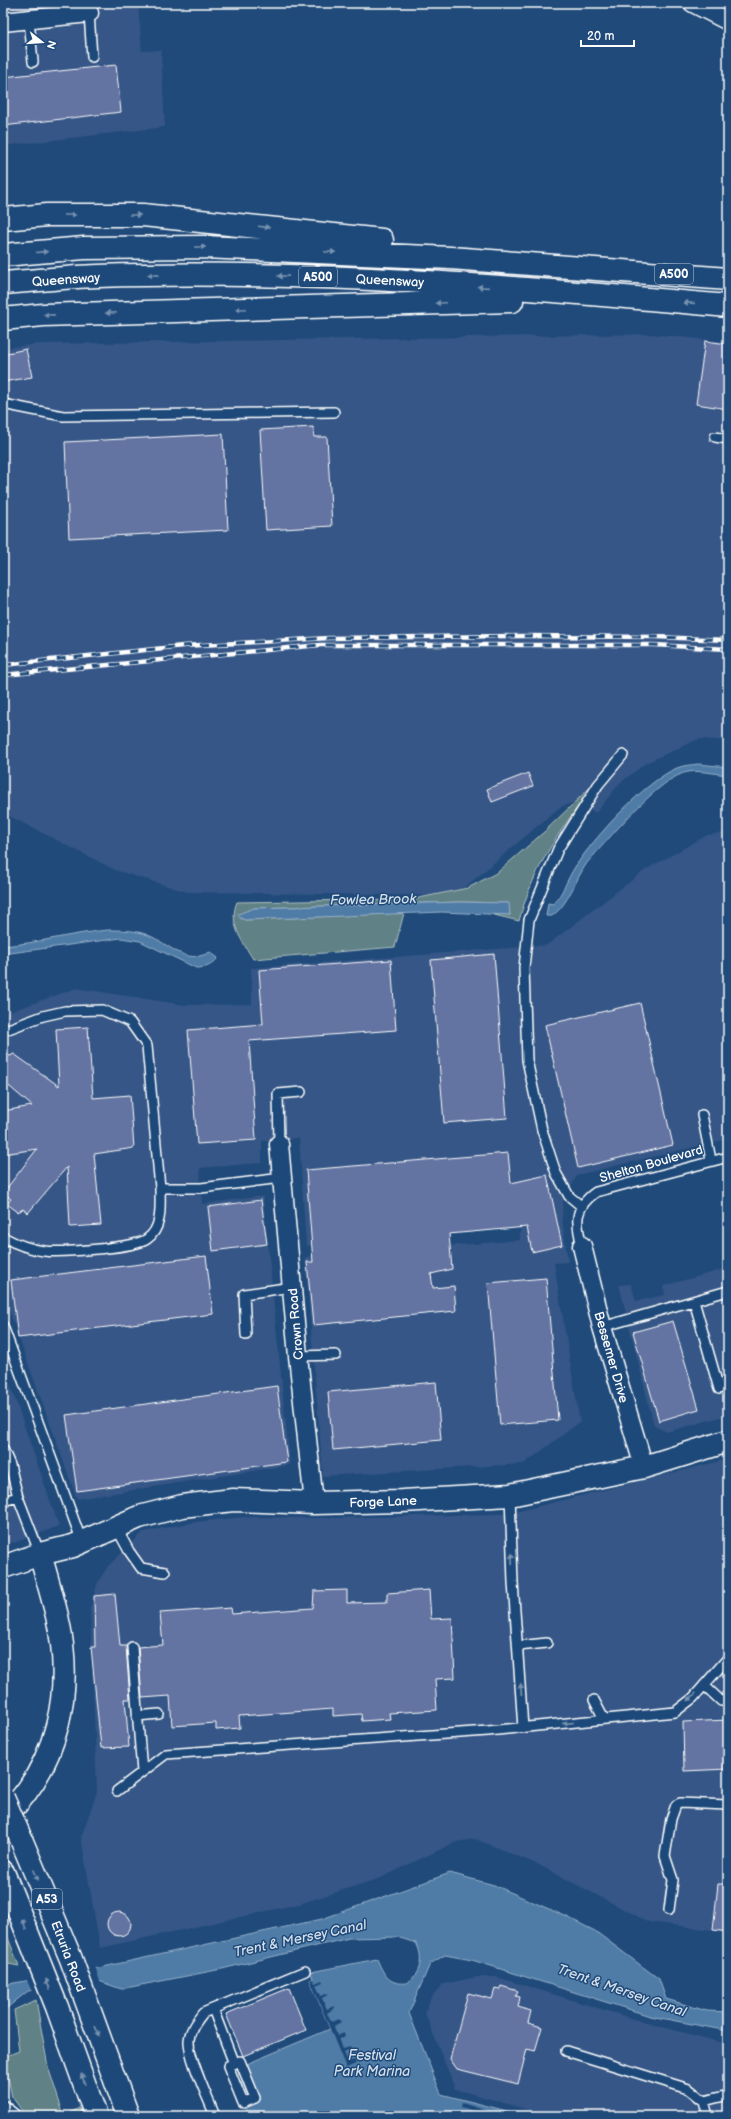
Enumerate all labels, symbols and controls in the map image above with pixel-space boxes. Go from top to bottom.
north arrow [22,22,62,62]
scale bar [581,22,634,48]
text: 20 m [587,29,614,44]
text: N [44,39,59,51]
one-way arrow [64,212,77,218]
one-way arrow [129,212,142,218]
one-way arrow [258,224,270,230]
one-way arrow [194,244,207,250]
one-way arrow [324,248,336,255]
one-way arrow [36,249,48,255]
road number: A500 [655,264,693,284]
road number: A500 [299,267,337,287]
street label: Queensway [31,270,101,290]
street label: Queensway [355,271,425,291]
one-way arrow [146,272,159,278]
one-way arrow [277,273,289,280]
one-way arrow [477,283,489,290]
one-way arrow [683,299,695,306]
one-way arrow [435,300,447,307]
one-way arrow [235,306,247,313]
one-way arrow [105,310,117,317]
one-way arrow [42,312,55,318]
water label: Fowlea Brook [330,890,417,909]
street label: Shelton Boulevard [598,1142,705,1186]
street label: Crown Road [285,1287,307,1360]
street label: Bessemer Drive [590,1310,632,1405]
street label: Forge Lane [349,1493,417,1511]
one-way arrow [509,1553,516,1565]
one-way arrow [517,1683,524,1695]
one-way arrow [687,1693,697,1702]
one-way arrow [562,1719,574,1726]
one-way arrow [34,1870,40,1882]
road number: A53 [32,1889,62,1909]
water label: Trent & Mersey Canal [232,1916,369,1961]
one-way arrow [21,1919,27,1930]
street label: Etruria Road [47,1919,89,1994]
water label: Trent & Mersey Canal [555,1960,689,2021]
one-way arrow [44,1977,50,1989]
one-way arrow [95,2025,101,2037]
water label: Festival Park Marina [334,2047,410,2080]
one-way arrow [79,2073,85,2085]

